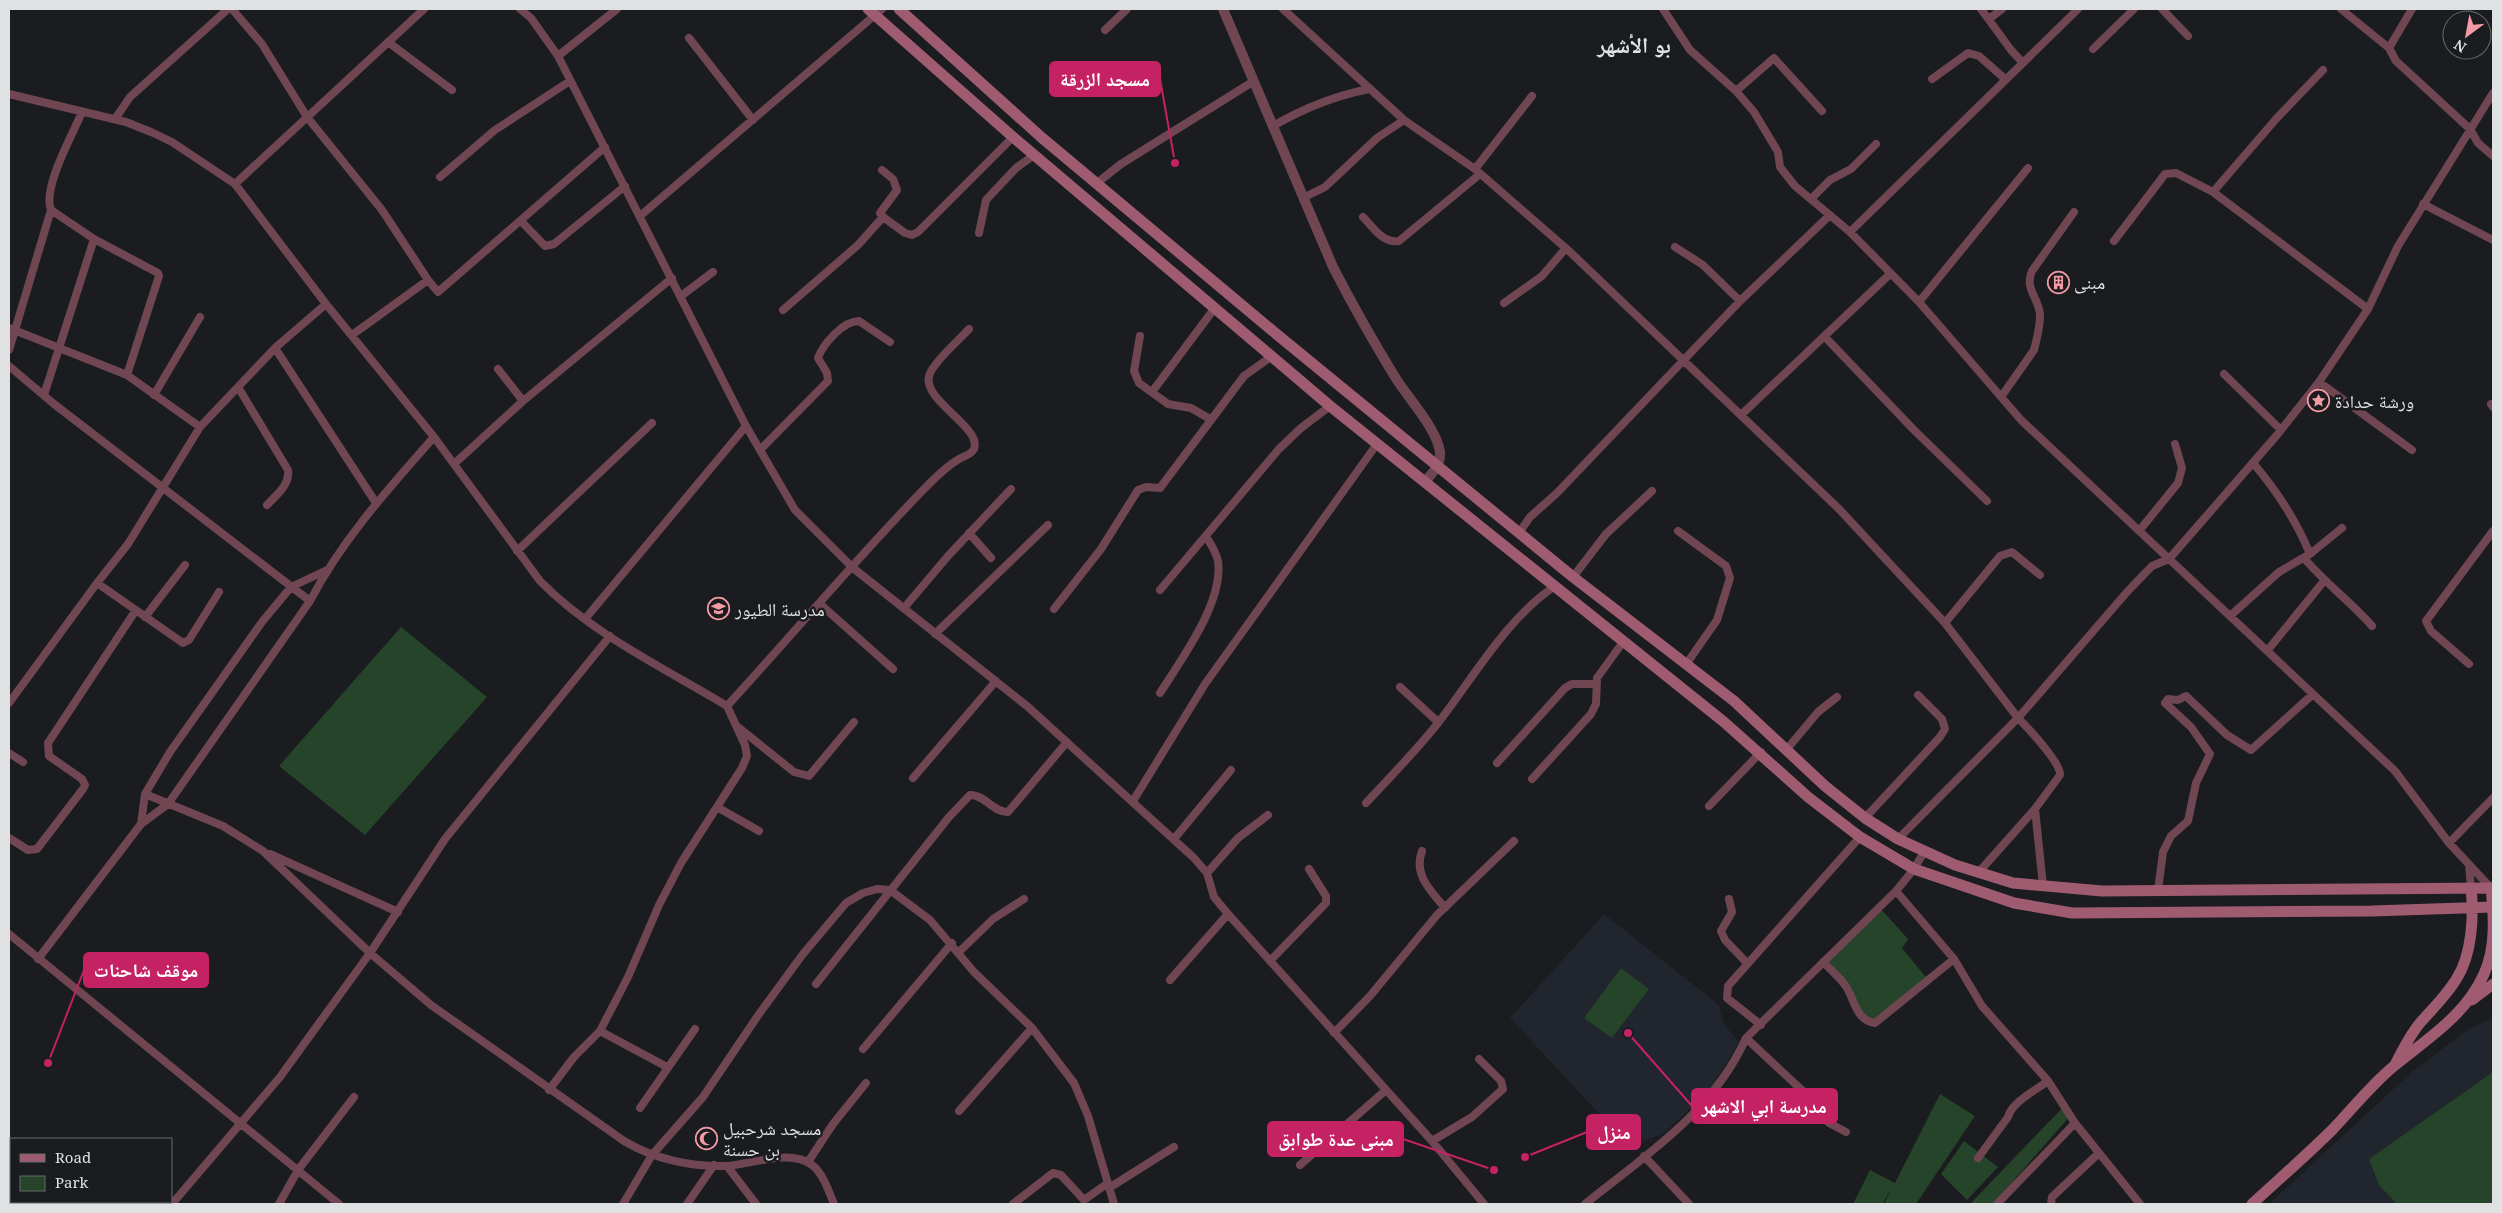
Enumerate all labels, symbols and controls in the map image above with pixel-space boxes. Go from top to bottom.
north arrow [2442,10,2492,60]
district label: بو الأشهر [1596,29,1671,59]
text: N [2450,35,2470,57]
callout: مسجد الزرقة [1050,62,1160,96]
text: مسجد الزرقة [1060,66,1150,92]
building icon: مبنى [2046,270,2070,294]
place label: مبنى [2074,270,2105,294]
place icon: ورشة حدادة [2307,389,2331,413]
place label: ورشة حدادة [2335,389,2414,413]
school or university icon: مدرسة الطيور [707,597,731,621]
place label: مدرسة الطيور [734,597,825,621]
callout: موقف شاحنات [84,953,208,987]
text: موقف شاحنات [94,957,198,983]
callout: مدرسة ابي الاشهر [1692,1089,1837,1123]
text: مدرسة ابي الاشهر [1700,1093,1827,1122]
callout: منزل [1587,1115,1640,1149]
place label: مسجد شرحبيل بن حسنة [723,1116,821,1161]
text: منزل [1597,1119,1631,1145]
callout: مبنى عدة طوابق [1268,1122,1403,1156]
mosque icon: مسجد شرحبيل بن حسنة [695,1126,719,1150]
text: مبنى عدة طوابق [1278,1126,1394,1152]
legend [10,1138,172,1203]
text: Road [55,1147,91,1167]
text: Park [55,1172,89,1192]

